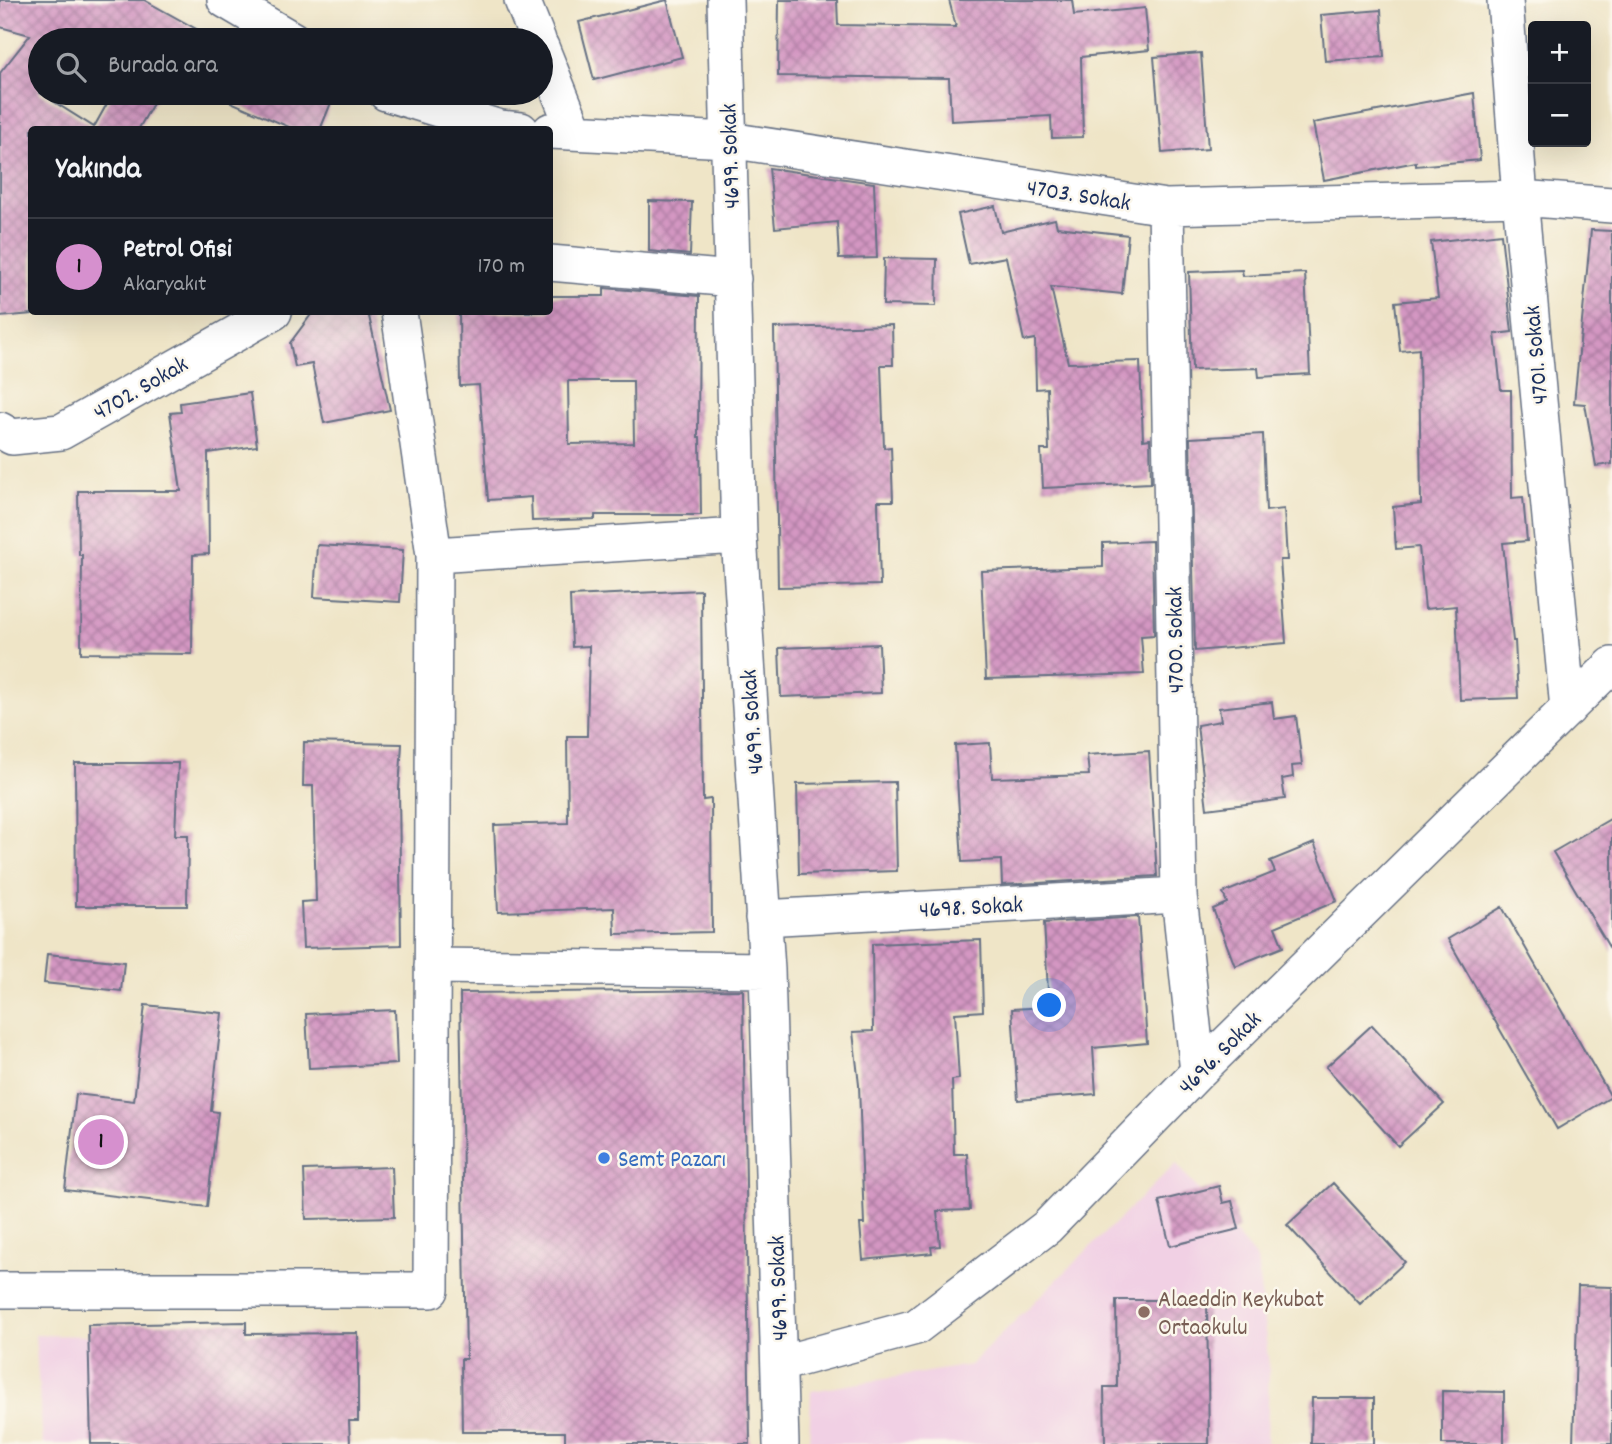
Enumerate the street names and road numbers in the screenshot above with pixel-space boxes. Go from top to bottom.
street label: 4699. Sokak [713,103,751,209]
street label: 4703. Sokak [1024,172,1133,222]
street label: 4701. Sokak [1517,304,1559,406]
street label: 4702. Sokak [88,349,195,430]
street label: 4700. Sokak [1159,586,1195,694]
street label: 4699. Sokak [733,668,775,776]
street label: 4698. Sokak [918,889,1024,929]
street label: 4696. Sokak [1172,1005,1271,1104]
street label: 4699. Sokak [761,1235,799,1341]

